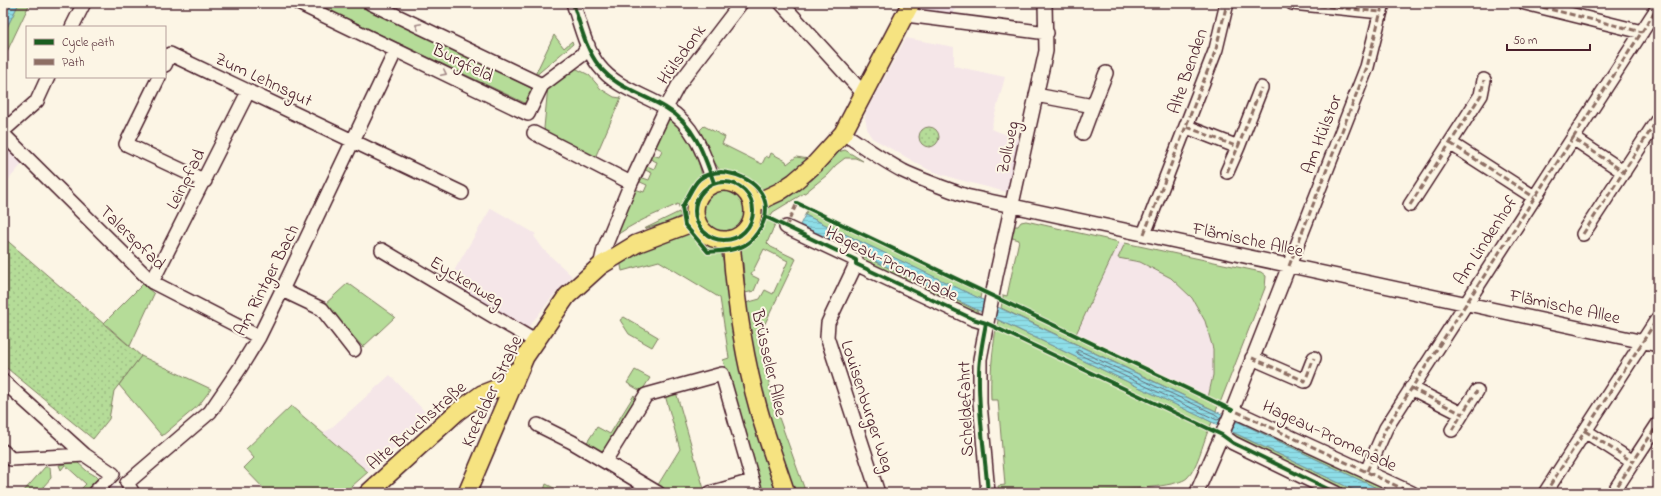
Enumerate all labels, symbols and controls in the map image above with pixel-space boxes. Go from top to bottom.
street label: Hülsdonk [652,19,714,91]
one-way arrow [415,23,423,31]
street label: Alte Benden [1162,25,1216,118]
legend [26,26,166,78]
scale bar [1507,26,1590,52]
text: 50 m [1513,32,1537,50]
text: Cycle path [62,34,114,53]
street label: Burgfeld [426,37,497,91]
street label: Zum Lehnsgut [210,47,316,116]
text: Path [62,54,85,72]
one-way arrow [440,68,447,76]
street label: Am Hülstor [1296,91,1350,178]
street label: Zollweg [991,119,1028,176]
street label: Leinpfad [160,145,213,215]
street label: Am Lindenhof [1448,191,1526,291]
street label: Talerspfad [92,200,171,277]
street label: Flämische Allee [1189,216,1306,266]
street label: Hageau-Promenade [820,220,963,311]
street label: Am Rintger Bach [228,221,308,342]
street label: Eyckenweg [424,250,508,316]
street label: Flämische Allee [1506,283,1623,333]
street label: Brüsseler Allee [743,307,793,420]
street label: Krefelder Straße [456,331,530,452]
street label: Louisenburger Weg [832,337,900,476]
street label: Scheldefahrt [952,361,982,457]
street label: Alte Bruchstraße [362,375,474,477]
street label: Hageau-Promenade [1257,394,1402,481]

